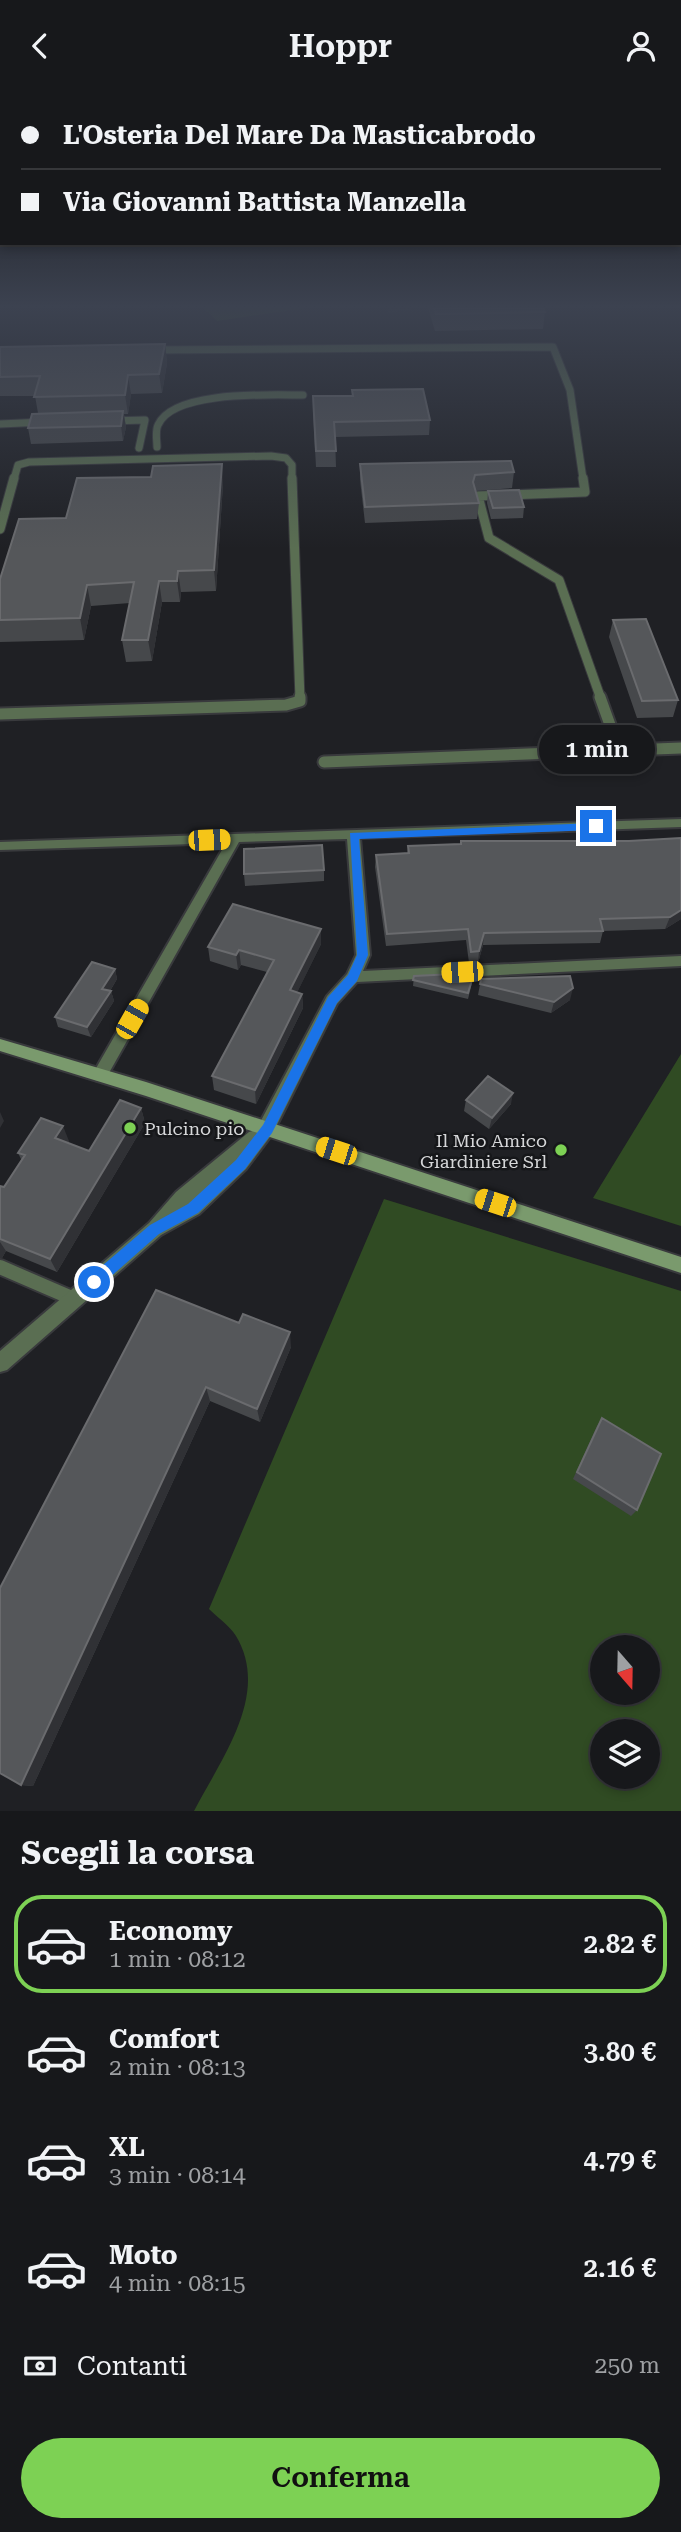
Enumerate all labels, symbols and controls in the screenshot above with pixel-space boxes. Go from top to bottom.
icon: back [21,27,59,65]
text: Hoppr [289,27,392,65]
icon: person [622,27,660,65]
text: L'Osteria Del Mare Da Masticabrodo [63,120,536,150]
text: Via Giovanni Battista Manzella [63,187,466,217]
callout: 1 min [538,725,654,773]
text: 1 min [565,736,629,763]
route end [580,810,612,842]
car [188,829,231,851]
car [441,960,484,984]
car [113,996,152,1042]
place label: Pulcino pio [144,1118,244,1139]
marker: Pulcino pio [122,1120,138,1136]
place label: Il Mio Amico Giardiniere Srl [420,1130,547,1172]
car [313,1135,360,1167]
marker: Il Mio Amico Giardiniere Srl [553,1142,569,1158]
car [472,1187,519,1219]
route start [78,1266,110,1298]
north arrow [590,1635,660,1705]
map controls [590,1635,660,1789]
button: layers [590,1719,660,1789]
text: Scegli la corsa [21,1834,254,1872]
icon: car [25,1913,88,1976]
text: Economy [109,1916,232,1946]
text: 2.82 € [584,1929,656,1959]
text: 1 min · 08:12 [109,1946,246,1973]
icon: car [25,2021,88,2084]
text: Comfort [109,2024,219,2054]
text: 3.80 € [584,2037,656,2067]
text: 2 min · 08:13 [109,2054,246,2081]
icon: car [25,2129,88,2192]
text: XL [109,2132,145,2162]
text: 4.79 € [584,2145,656,2175]
text: 3 min · 08:14 [109,2162,246,2189]
icon: car [25,2237,88,2300]
text: Moto [109,2240,178,2270]
text: 2.16 € [584,2253,656,2283]
text: 4 min · 08:15 [109,2270,246,2297]
icon: cash [21,2347,59,2385]
text: Contanti [77,2351,187,2381]
text: 250 m [595,2352,660,2379]
button: Conferma [21,2438,660,2518]

